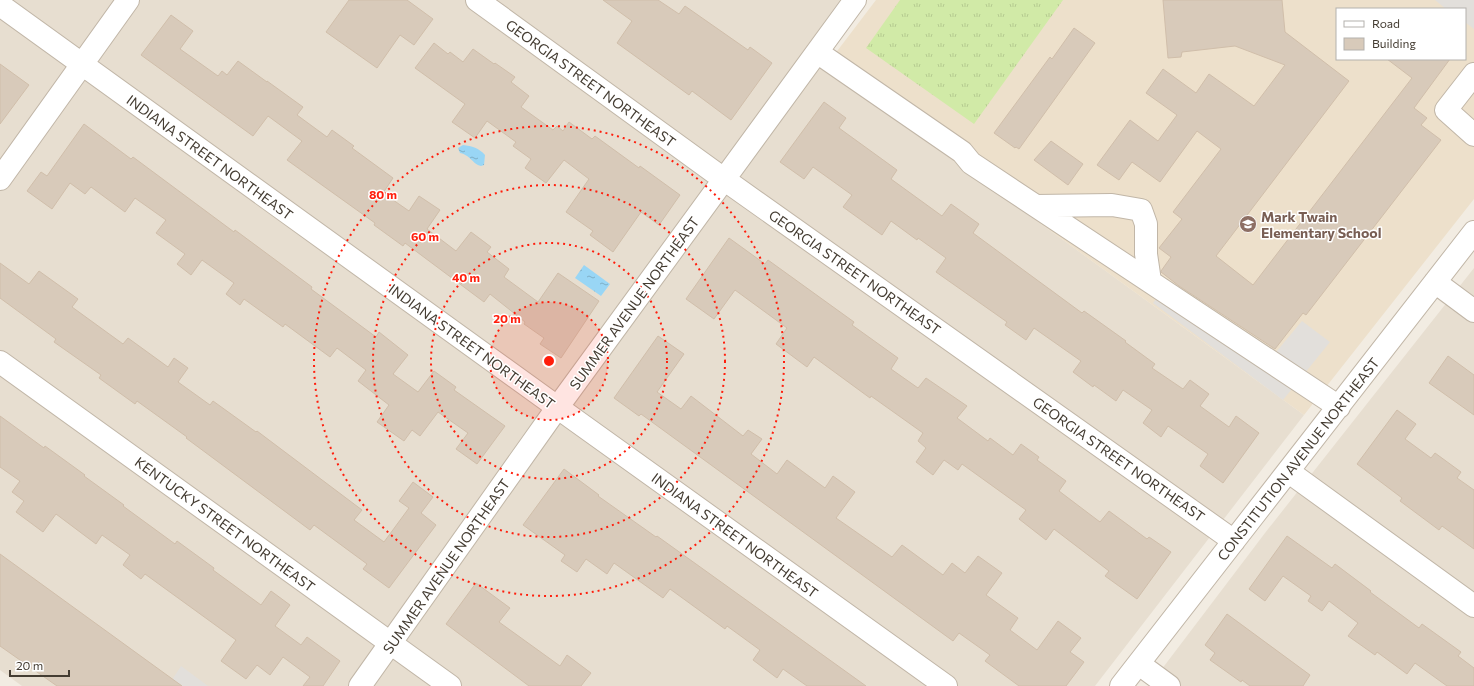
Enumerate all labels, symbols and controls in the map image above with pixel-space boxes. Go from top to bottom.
legend [1336,8,1466,60]
street label: GEORGIA STREET NORTHEAST [503,16,679,150]
text: Road [1372,16,1400,30]
text: Building [1372,36,1416,50]
street label: INDIANA STREET NORTHEAST [124,91,297,223]
text: 80 m [369,187,397,201]
street label: GEORGIA STREET NORTHEAST [766,206,944,338]
place label: Mark Twain Elementary School [1261,208,1381,241]
street label: SUMMER AVENUE NORTHEAST [566,213,702,393]
school or university icon: Mark Twain Elementary School [1238,214,1258,234]
text: 60 m [411,229,439,243]
text: 40 m [452,270,480,284]
street label: INDIANA STREET NORTHEAST [386,280,559,412]
text: 20 m [493,311,521,325]
centre of rings [542,354,556,368]
street label: CONSTITUTION AVENUE NORTHEAST [1213,354,1383,564]
street label: GEORGIA STREET NORTHEAST [1030,393,1208,525]
street label: KENTUCKY STREET NORTHEAST [132,453,318,595]
street label: INDIANA STREET NORTHEAST [649,469,822,601]
street label: SUMMER AVENUE NORTHEAST [379,475,513,657]
scale bar [10,652,69,678]
text: 20 m [16,658,43,672]

